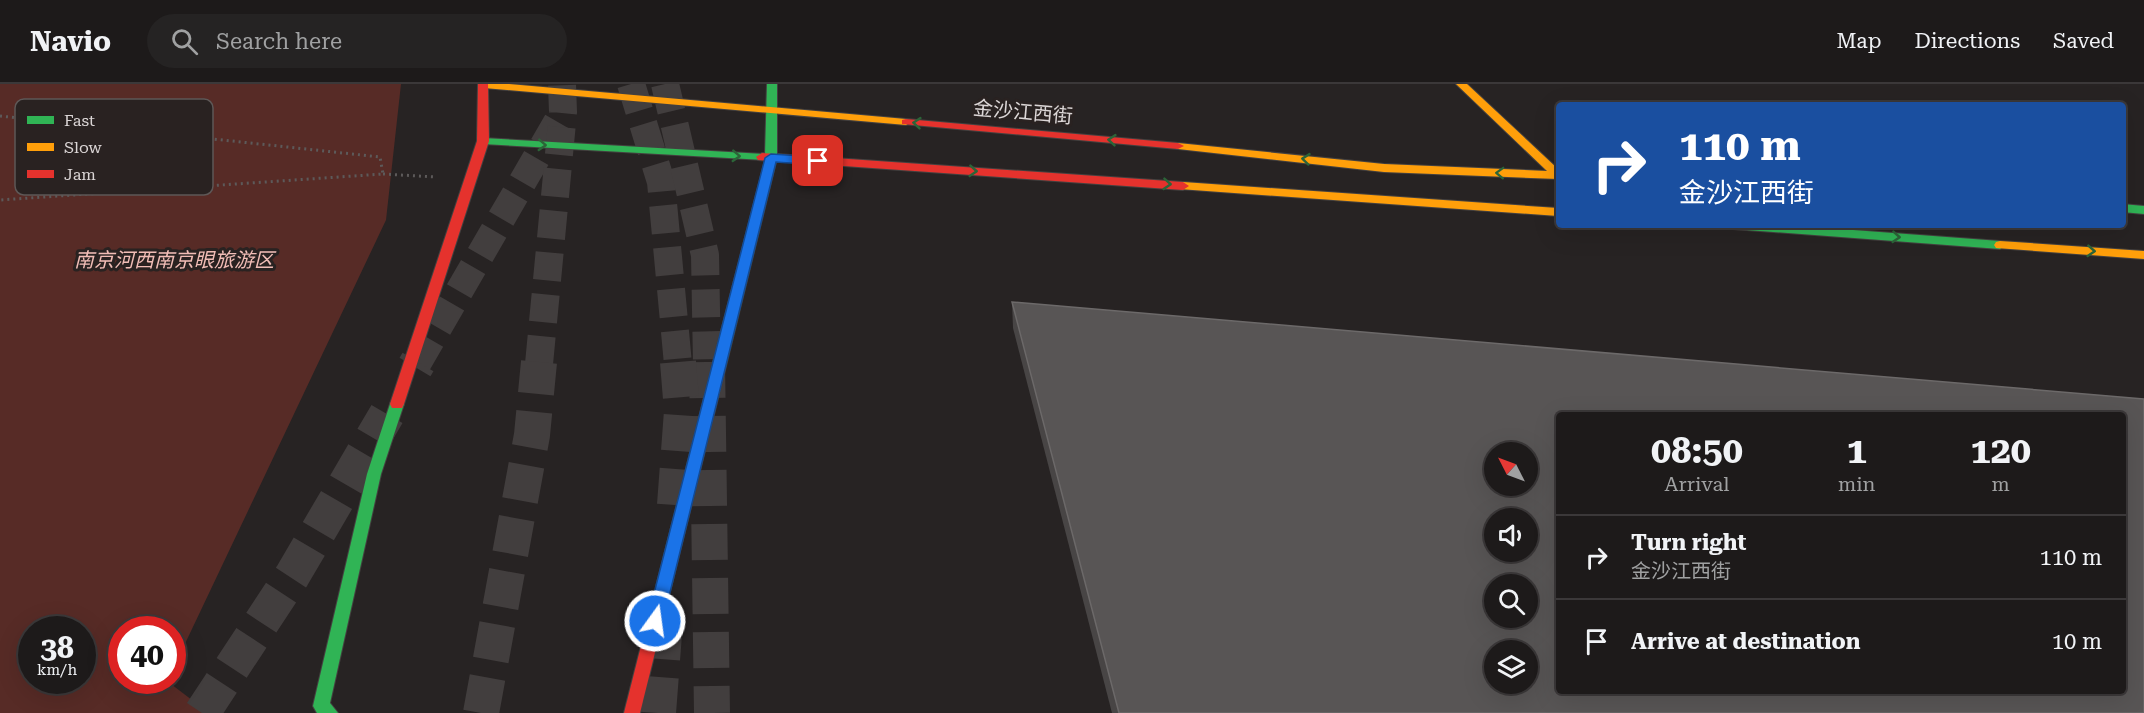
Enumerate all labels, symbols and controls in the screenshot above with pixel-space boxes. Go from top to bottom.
search box [147,14,567,68]
text: Navio [30,25,111,58]
icon: search [168,25,201,58]
text: Search here [216,29,342,54]
text: Map [1837,29,1881,53]
text: Directions [1914,29,2020,53]
text: Saved [2053,29,2114,53]
street label: 金沙江西街 [972,96,1074,128]
legend [15,99,213,195]
text: Fast [64,111,95,130]
one-way arrow [913,117,922,130]
text: 110 m [1679,121,1801,170]
icon: right [1580,126,1658,204]
one-way arrow [1107,134,1116,147]
pin [792,135,843,186]
text: Slow [64,138,102,157]
one-way arrow [537,138,546,151]
icon: arrive [801,144,834,177]
one-way arrow [732,149,741,162]
one-way arrow [1301,154,1310,166]
text: Jam [64,165,96,184]
one-way arrow [968,165,977,178]
one-way arrow [1496,166,1505,179]
text: 金沙江西街 [1679,177,1814,209]
one-way arrow [1163,178,1172,191]
one-way arrow [1892,230,1901,243]
one-way arrow [2086,244,2095,257]
park label: 南京河西南京眼旅游区 [74,248,277,272]
text: 08:50 [1651,430,1743,472]
text: 1 [1847,430,1867,472]
text: 120 [1971,430,2031,472]
north arrow [1484,442,1538,496]
map controls [1484,442,1538,694]
text: Arrival [1664,472,1729,496]
text: min [1838,472,1875,496]
text: m [1992,472,2010,496]
button: sound [1484,508,1538,562]
text: Turn right [1631,530,1746,555]
icon: right [1580,541,1613,574]
text: 110 m [2039,545,2102,570]
text: 金沙江西街 [1631,559,1731,583]
button: search [1484,574,1538,628]
position arrow [623,589,687,653]
speed limit sign: 40 [108,616,186,694]
icon: arrive [1580,625,1613,658]
text: Arrive at destination [1631,629,1860,654]
text: 10 m [2052,629,2102,654]
text: 38 [40,630,74,665]
button: layers [1484,640,1538,694]
text: km/h [37,661,77,679]

